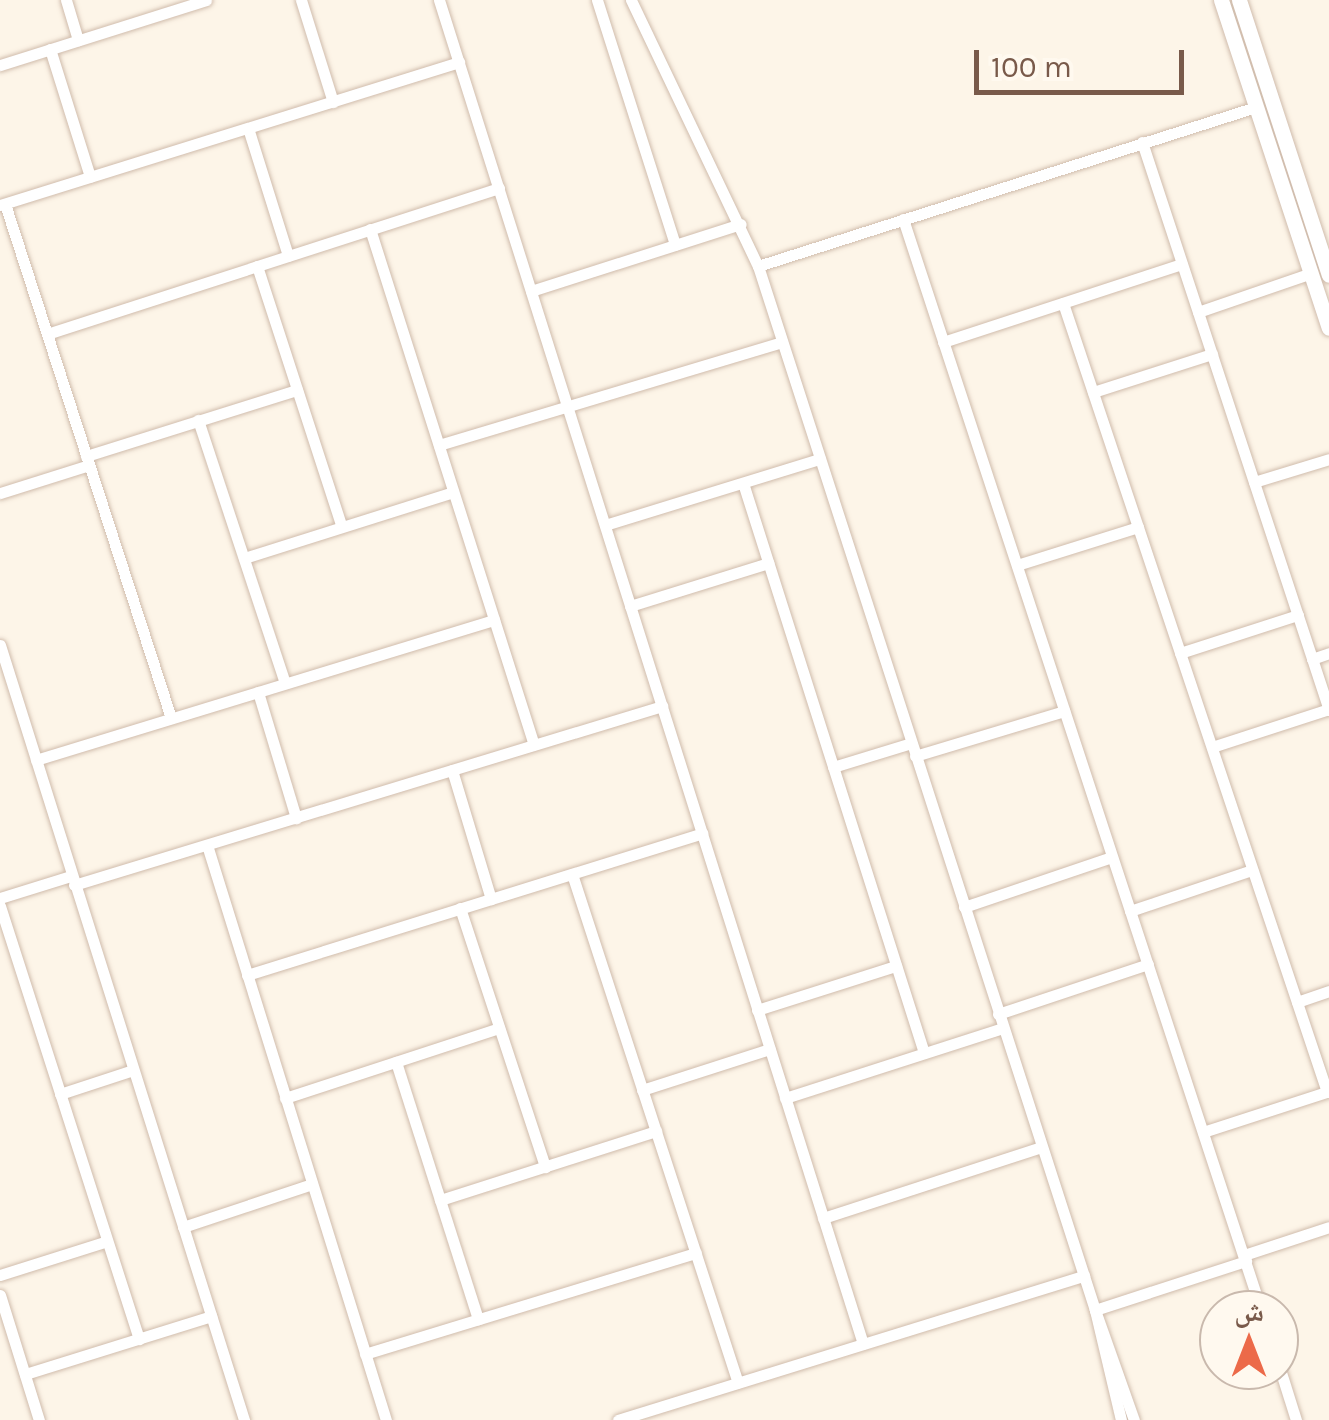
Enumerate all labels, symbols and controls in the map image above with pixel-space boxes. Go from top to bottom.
scale bar [979,30,1189,92]
text: 100 m [991,49,1072,85]
north arrow [1199,1290,1299,1390]
text: ش [1234,1295,1264,1328]

